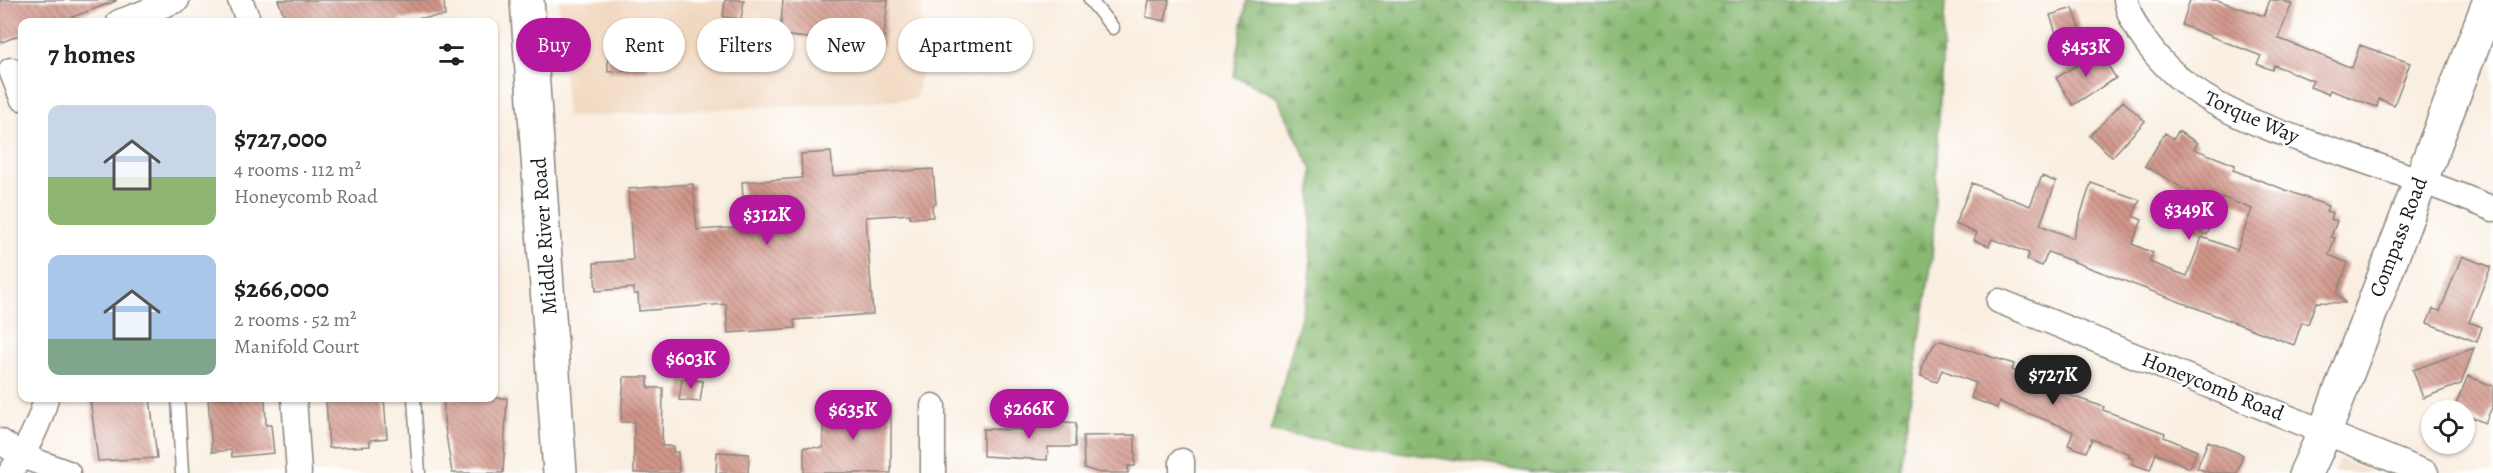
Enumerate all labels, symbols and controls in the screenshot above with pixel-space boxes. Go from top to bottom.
chip: Buy [516,18,591,72]
chip: Rent [603,18,685,72]
chip: Filters [697,18,794,72]
chip: New [806,18,886,72]
chip: Apartment [898,18,1033,72]
pin: $453K [2044,27,2128,78]
text: $453K [2062,33,2111,60]
text: 7 homes [48,37,136,72]
icon: filters [435,38,468,71]
street label: Torque Way [2200,84,2304,151]
text: $727,000 [234,121,327,156]
icon: home [96,129,168,201]
text: 4 rooms · 112 m² [234,156,361,183]
street label: Middle River Road [524,156,563,316]
street label: Compass Road [2362,172,2434,301]
text: Honeycomb Road [234,183,378,210]
pin: $349K [2147,190,2231,241]
pin: $312K [725,195,809,246]
text: $349K [2164,196,2214,223]
text: $312K [743,201,791,228]
text: $266,000 [234,271,329,306]
icon: home [96,279,168,351]
text: 2 rooms · 52 m² [234,306,357,333]
text: Manifold Court [234,333,360,360]
pin: $603K [649,339,733,390]
text: $603K [666,345,716,372]
street label: Honeycomb Road [2138,345,2289,428]
pin: $727K [2011,355,2095,406]
text: $727K [2028,361,2078,388]
pin: $266K [987,389,1071,440]
pin: $635K [811,390,895,441]
text: $266K [1004,395,1054,422]
text: $635K [829,396,877,423]
map controls [2421,400,2475,454]
button: locate [2421,400,2475,454]

